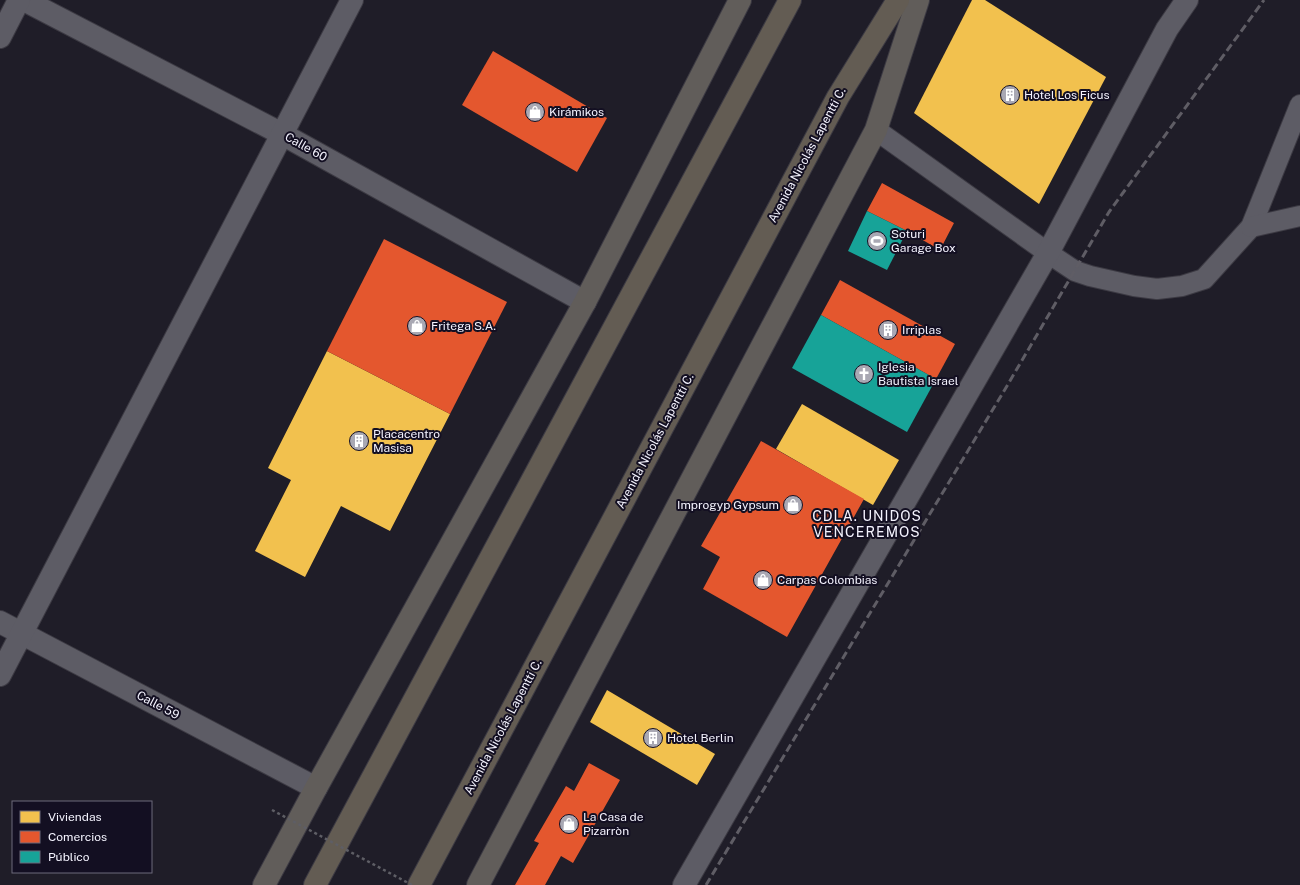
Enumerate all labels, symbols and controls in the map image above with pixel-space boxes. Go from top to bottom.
building icon: Hotel Los Ficus [999,84,1021,106]
street label: Avenida Nicolás Lapentti C. [765,85,849,225]
place label: Hotel Los Ficus [1024,88,1110,102]
shop icon: Kirámikos [524,101,546,123]
place label: Kirámikos [549,105,604,119]
street label: Calle 60 [282,130,330,164]
place label: Soturi Garage Box [891,227,956,255]
sports icon: Soturi Garage Box [866,230,888,252]
shop icon: Fritega S.A. [406,315,428,337]
place label: Fritega S.A. [431,319,496,333]
building icon: Irriplas [877,319,899,341]
place label: Irriplas [902,323,941,337]
place label: Iglesia Bautista Israel [878,360,959,388]
church icon: Iglesia Bautista Israel [853,363,875,385]
street label: Avenida Nicolás Lapentti C. [613,371,697,511]
place label: Placacentro Masisa [373,427,440,455]
building icon: Placacentro Masisa [348,430,370,452]
shop icon: Improgyp Gypsum [782,494,804,516]
place label: Improgyp Gypsum [677,498,779,512]
district label: CDLA. UNIDOS VENCEREMOS [812,508,922,540]
shop icon: Carpas Colombias [752,569,774,591]
place label: Carpas Colombias [777,573,877,587]
street label: Avenida Nicolás Lapentti C. [461,657,545,797]
street label: Calle 59 [134,688,182,722]
building icon: Hotel Berlin [642,727,664,749]
place label: Hotel Berlin [667,731,734,745]
legend [12,801,152,873]
text: Viviendas [48,810,102,824]
place label: La Casa de Pizarròn [583,810,644,838]
shop icon: La Casa de Pizarròn [558,813,580,835]
text: Comercios [48,830,107,844]
text: Público [48,850,90,864]

